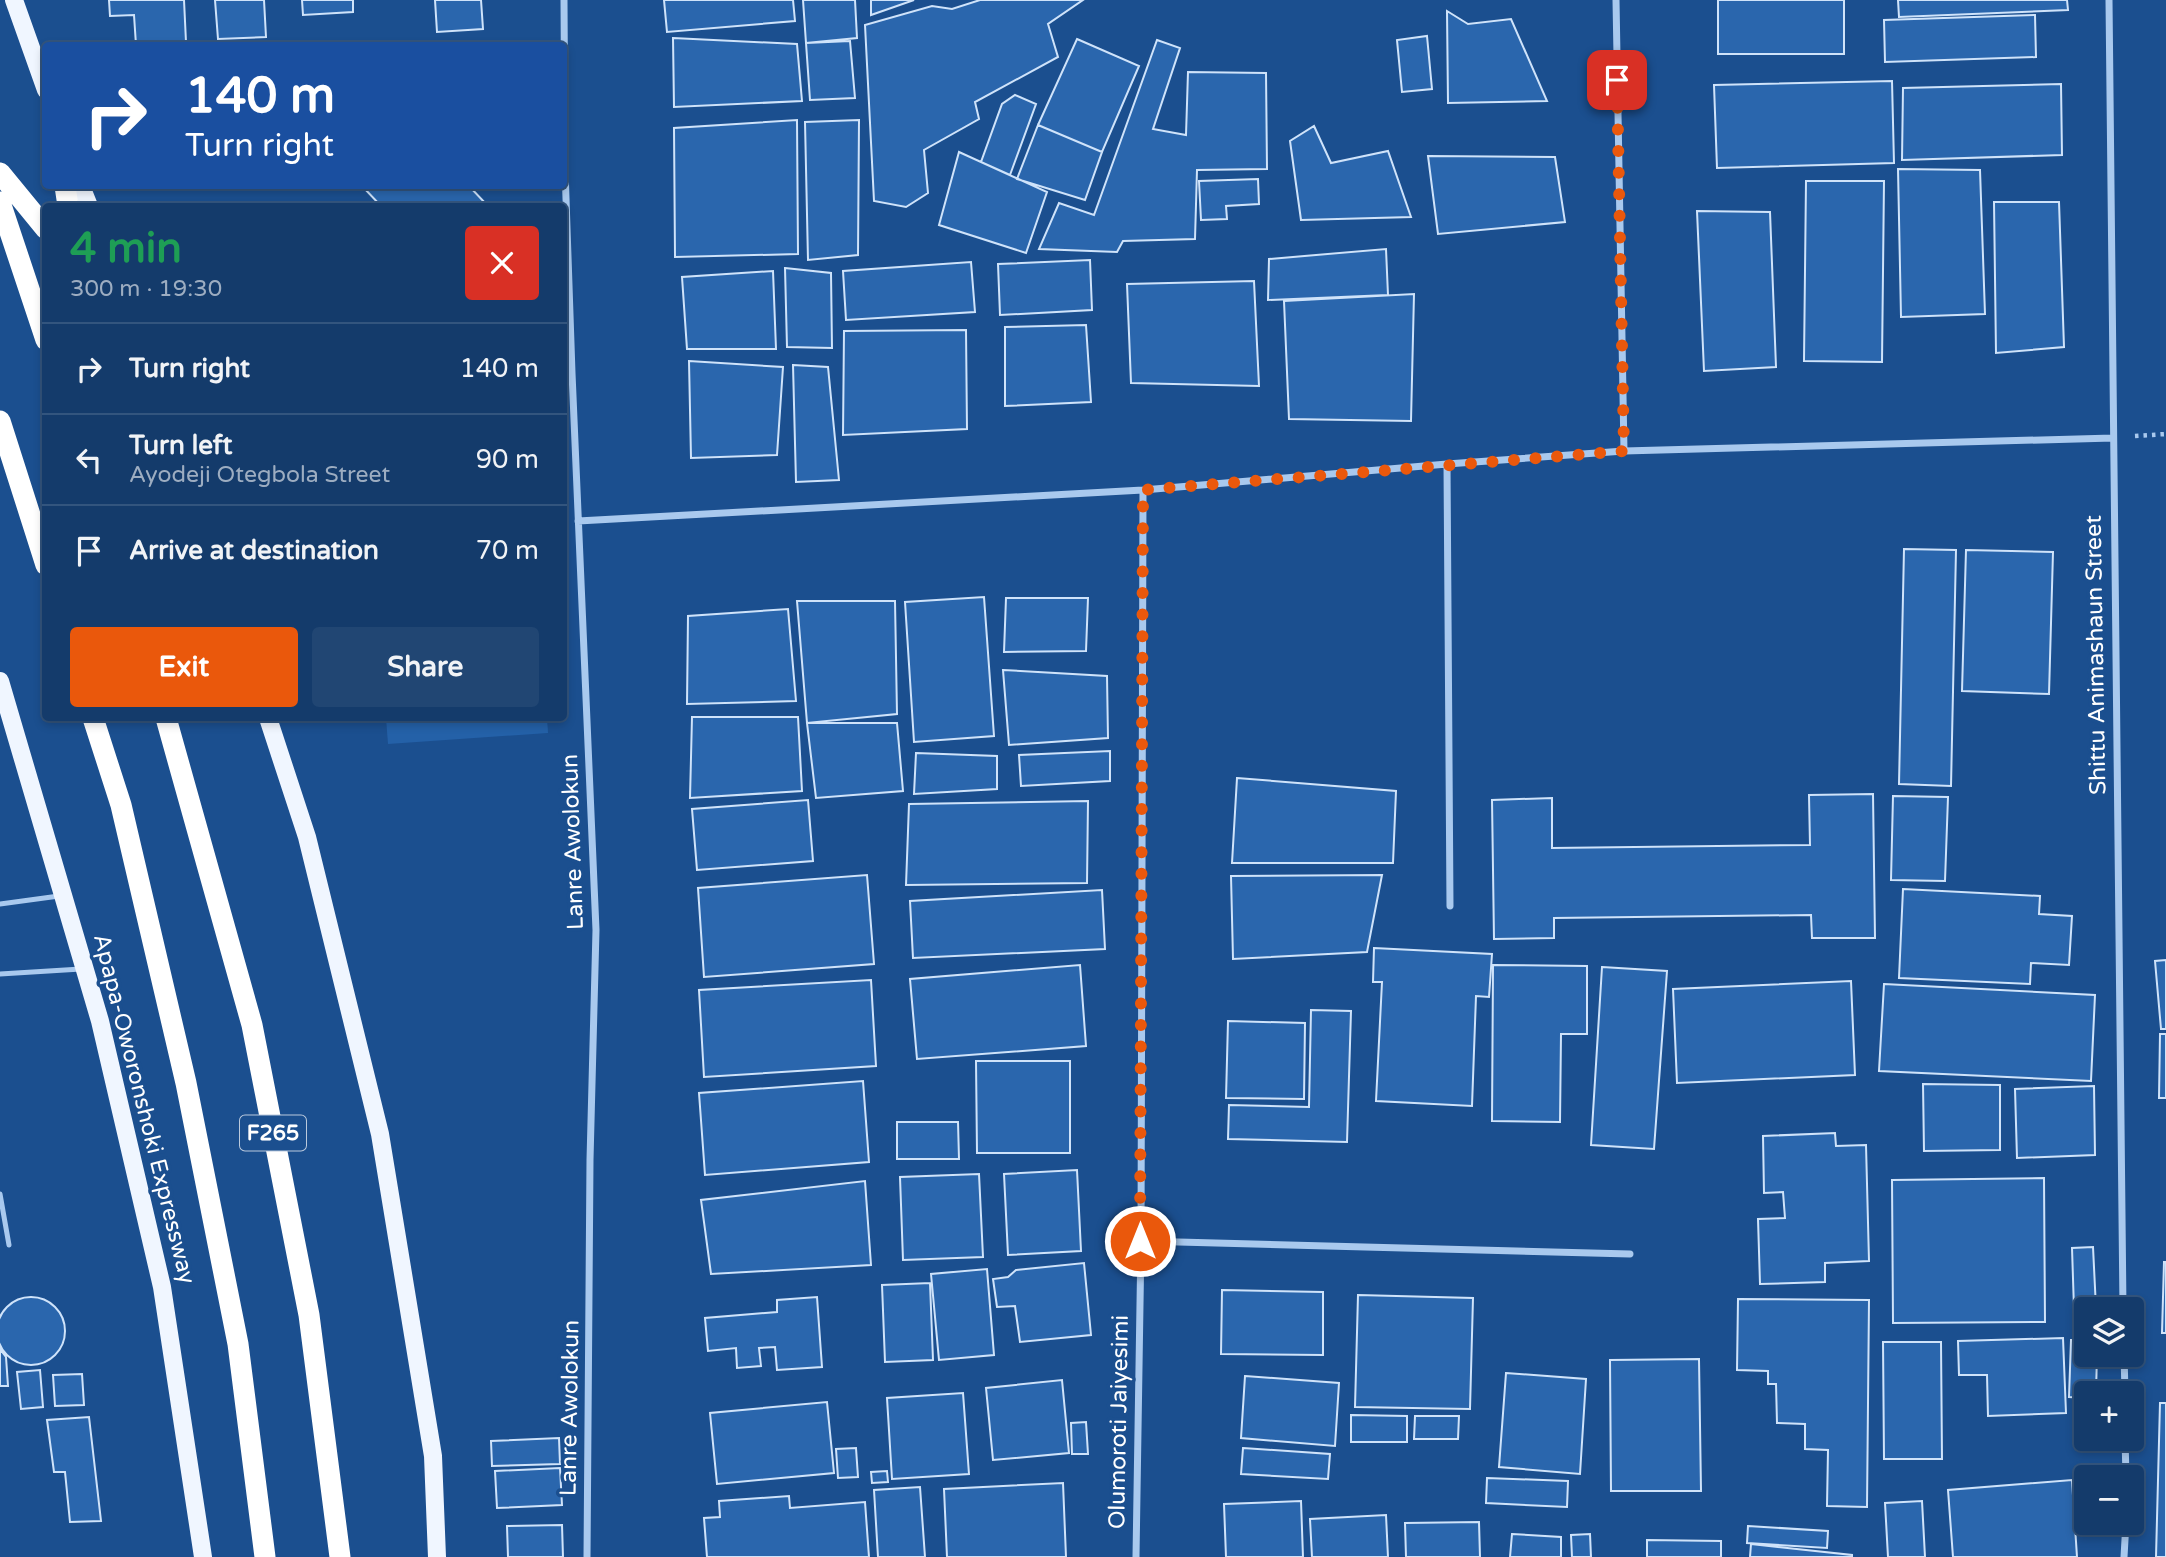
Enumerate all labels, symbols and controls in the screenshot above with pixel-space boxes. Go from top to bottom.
pin [1587,50,1647,110]
icon: arrive [1598,61,1636,99]
text: 140 m [185,67,335,126]
icon: right [70,70,161,161]
text: Turn right [185,127,334,165]
text: 4 min [70,223,182,274]
button: close [465,226,539,300]
text: 300 m · 19:30 [70,275,222,303]
icon: right [70,350,108,388]
text: Turn right [129,353,250,384]
text: 140 m [459,353,539,384]
text: Turn left [129,430,232,461]
icon: left [70,441,108,479]
text: 90 m [476,444,539,475]
text: Ayodeji Otegbola Street [129,461,390,489]
street label: Shittu Animashaun Street [2080,515,2112,795]
icon: arrive [70,532,108,570]
text: Arrive at destination [129,535,379,566]
text: 70 m [476,535,539,566]
button: Exit [70,627,298,707]
button: Share [312,627,539,707]
street label: Lanre Awolokun [556,753,590,931]
street label: Apapa-Oworonshoki Expressway [87,931,201,1287]
road number: F265 [240,1116,306,1150]
position arrow [1103,1204,1177,1278]
map controls [2074,1297,2144,1535]
button: layers [2074,1297,2144,1367]
street label: Olumoroti Jaiyesimi [1103,1315,1135,1529]
street label: Lanre Awolokun [554,1320,586,1496]
button: + [2074,1381,2144,1451]
button: − [2074,1465,2144,1535]

